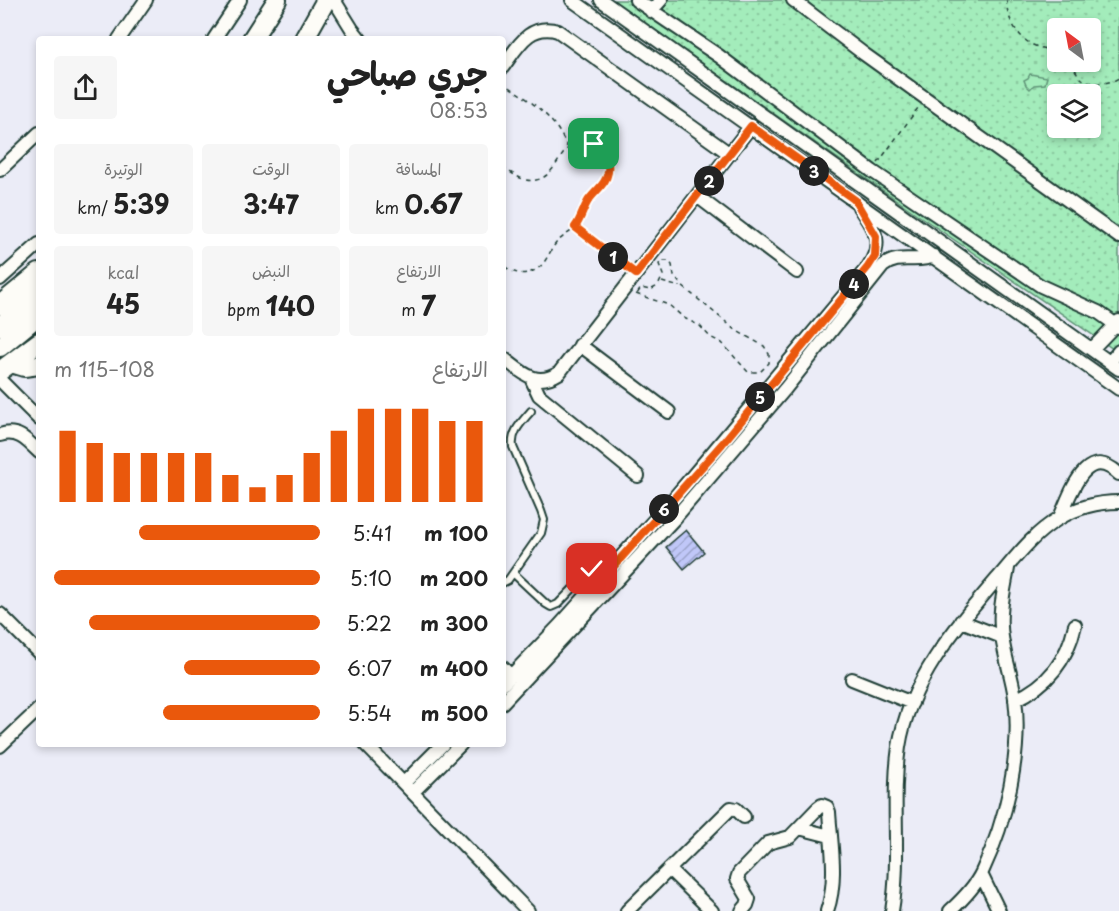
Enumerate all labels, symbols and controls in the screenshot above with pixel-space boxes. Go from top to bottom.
north arrow [1047,18,1101,72]
map controls [1047,18,1101,138]
text: جري صباحي [327,47,488,97]
button: share [54,56,117,119]
button: layers [1047,84,1101,138]
text: 08:53 [429,95,488,125]
pin [568,118,619,169]
icon: arrive [577,127,610,160]
text: الوتيرة [104,156,143,180]
text: الوقت [252,156,290,180]
text: المسافة [396,156,441,180]
pin: 3 [799,156,829,186]
text: 3 [809,159,819,183]
pin: 2 [694,166,724,196]
text: 2 [703,169,715,193]
text: 5:39 [113,184,169,223]
text: 3:47 [243,184,299,223]
text: 0.67 [404,184,462,223]
text: /km [77,195,113,219]
text: km [375,195,404,219]
pin: 1 [598,242,628,272]
text: 1 [609,245,617,269]
text: النبض [252,258,290,282]
text: الارتفاع [396,258,441,282]
text: kcal [107,260,139,284]
pin: 4 [839,269,869,299]
text: 4 [849,272,859,296]
text: 45 [106,284,140,323]
text: 140 [266,286,315,325]
text: 7 [421,286,436,325]
text: bpm [227,297,266,321]
text: m [401,297,421,321]
text: 108–115 m [54,354,155,384]
text: الارتفاع [432,354,488,384]
pin: 5 [745,382,775,412]
text: 5 [755,385,765,409]
pin: 6 [649,494,679,524]
text: 6 [658,497,670,521]
text: 5:41 [352,518,392,548]
text: 100 m [424,518,488,548]
pin [566,543,617,594]
icon: check [575,552,608,585]
text: 5:10 [350,563,392,593]
text: 200 m [420,563,488,593]
text: 5:22 [347,608,392,638]
text: 300 m [420,608,488,638]
text: 6:07 [347,653,392,683]
text: 400 m [420,653,488,683]
text: 5:54 [347,698,392,728]
text: 500 m [421,698,488,728]

